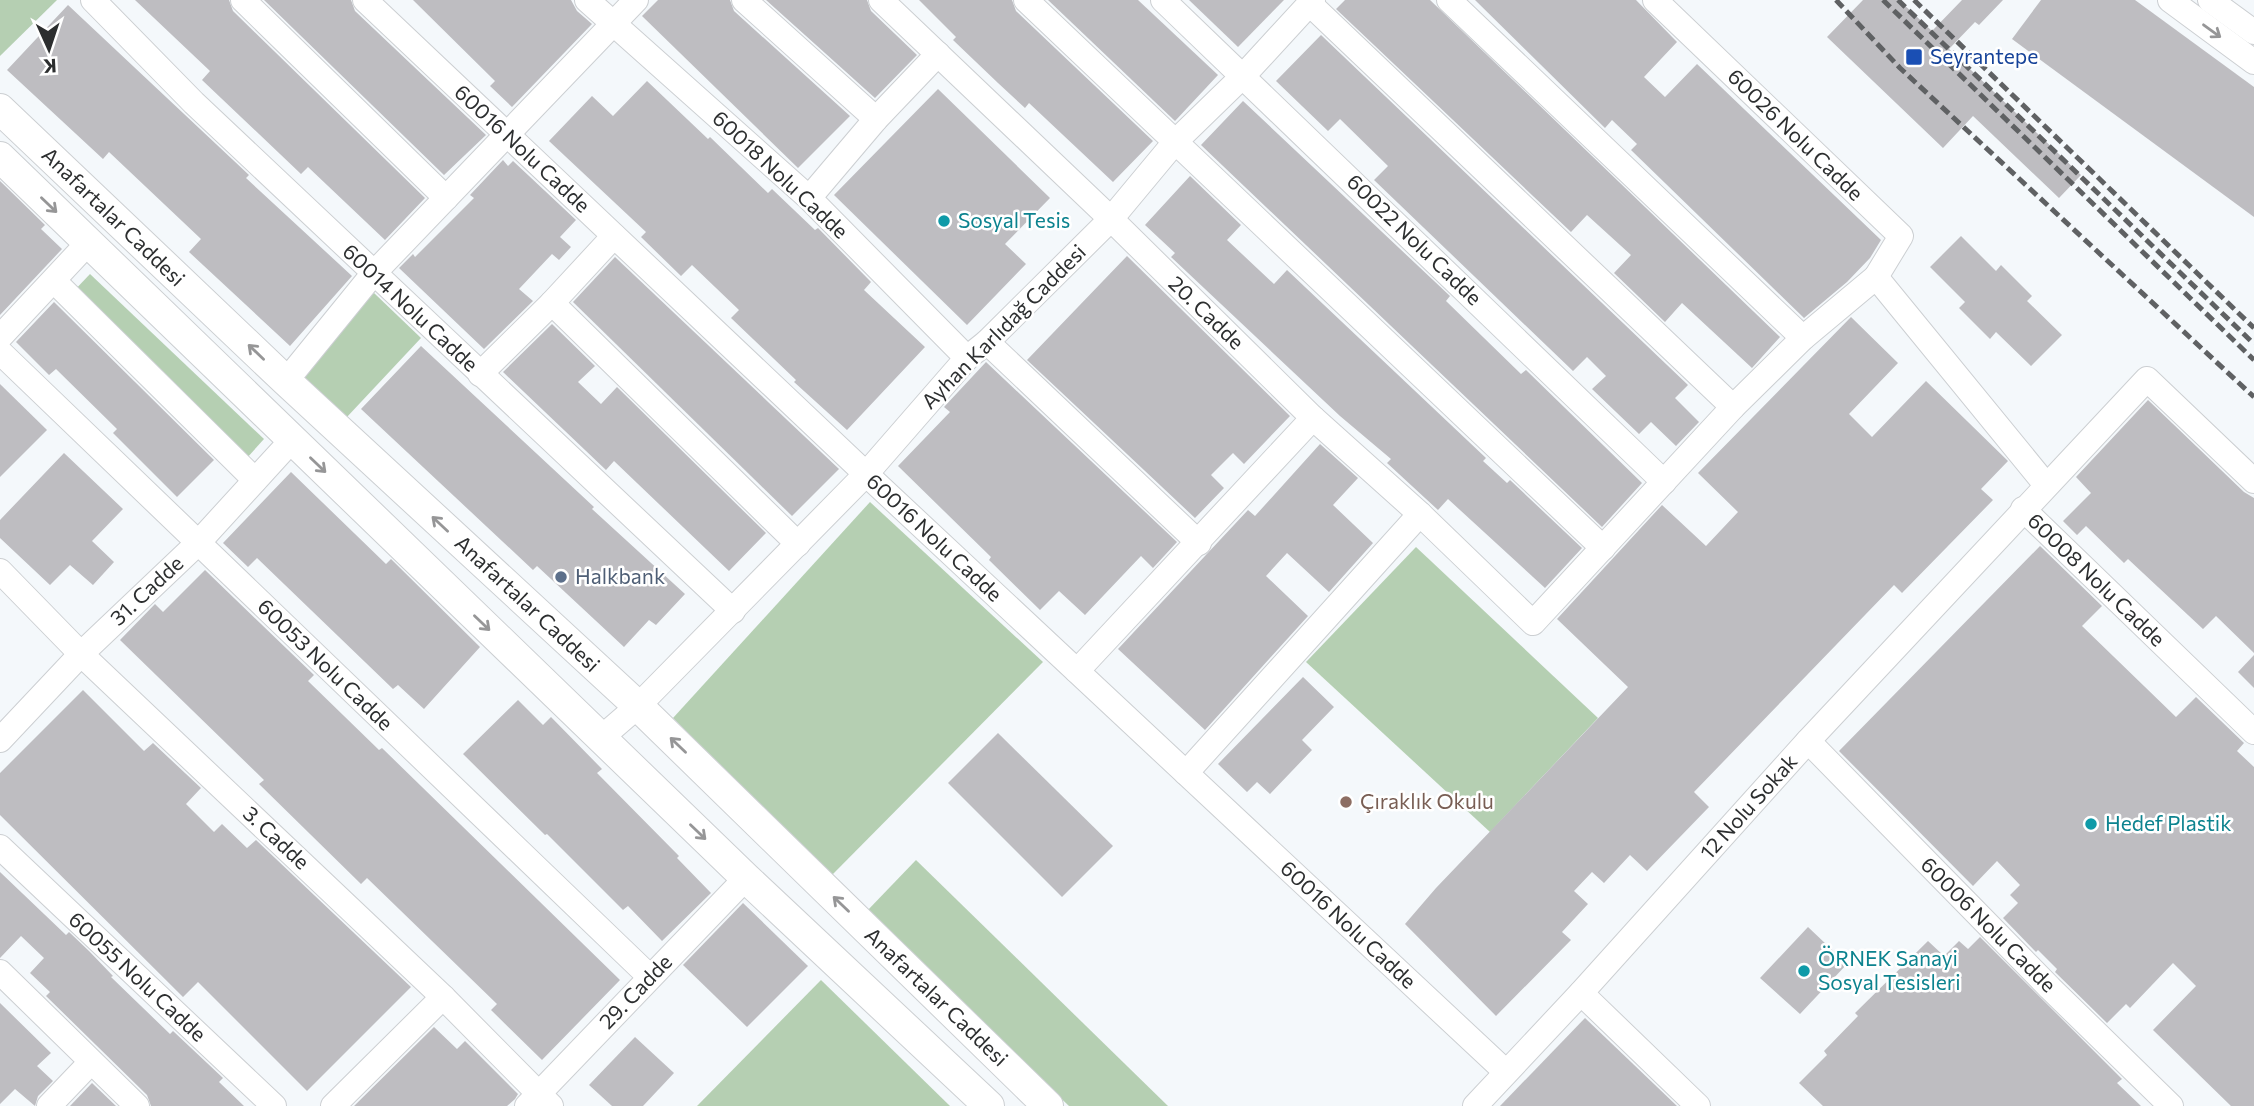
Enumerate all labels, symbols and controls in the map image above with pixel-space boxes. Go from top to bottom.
north arrow [14,14,84,84]
one-way arrow [2202,24,2221,38]
place label: Seyrantepe [1930,43,2038,68]
marker: Seyrantepe [1904,47,1924,67]
text: K [43,55,57,78]
street label: 60026 Nolu Cadde [1723,63,1869,205]
street label: 60016 Nolu Cadde [450,79,596,217]
street label: 60018 Nolu Cadde [708,105,854,243]
street label: Anafartalar Caddesi [37,141,191,291]
street label: 60022 Nolu Cadde [1342,168,1488,310]
one-way arrow [40,196,57,213]
place label: Sosyal Tesis [958,207,1070,232]
marker: Sosyal Tesis [936,213,952,229]
street label: 60014 Nolu Cadde [338,238,484,376]
street label: Ayhan Karlıdağ Caddesi [916,239,1090,413]
street label: 20. Cadde [1164,270,1250,354]
one-way arrow [247,344,264,361]
one-way arrow [309,457,326,474]
street label: 60016 Nolu Cadde [862,468,1008,606]
street label: 60008 Nolu Cadde [2023,507,2171,651]
one-way arrow [432,515,449,532]
street label: Anafartalar Caddesi [450,529,606,676]
street label: 31. Cadde [104,550,188,630]
place label: Halkbank [575,563,665,588]
marker: Halkbank [553,569,569,585]
street label: 60053 Nolu Cadde [253,593,399,735]
one-way arrow [473,615,490,632]
one-way arrow [670,737,687,754]
street label: 12 Nolu Sokak [1694,748,1802,864]
place label: Çıraklık Okulu [1360,788,1494,813]
marker: Çıraklık Okulu [1338,794,1354,810]
street label: 3. Cadde [239,800,315,874]
place label: Hedef Plastik [2105,810,2232,835]
marker: Hedef Plastik [2083,816,2099,832]
one-way arrow [690,824,707,841]
street label: 60006 Nolu Cadde [1916,851,2062,997]
street label: 60016 Nolu Cadde [1276,855,1422,993]
one-way arrow [833,896,850,913]
street label: 60055 Nolu Cadde [64,906,212,1046]
street label: Anafartalar Caddesi [860,921,1014,1071]
place label: ÖRNEK Sanayi Sosyal Tesisleri [1818,945,1961,994]
street label: 29. Cadde [593,949,676,1033]
marker: ÖRNEK Sanayi Sosyal Tesisleri [1796,963,1812,979]

